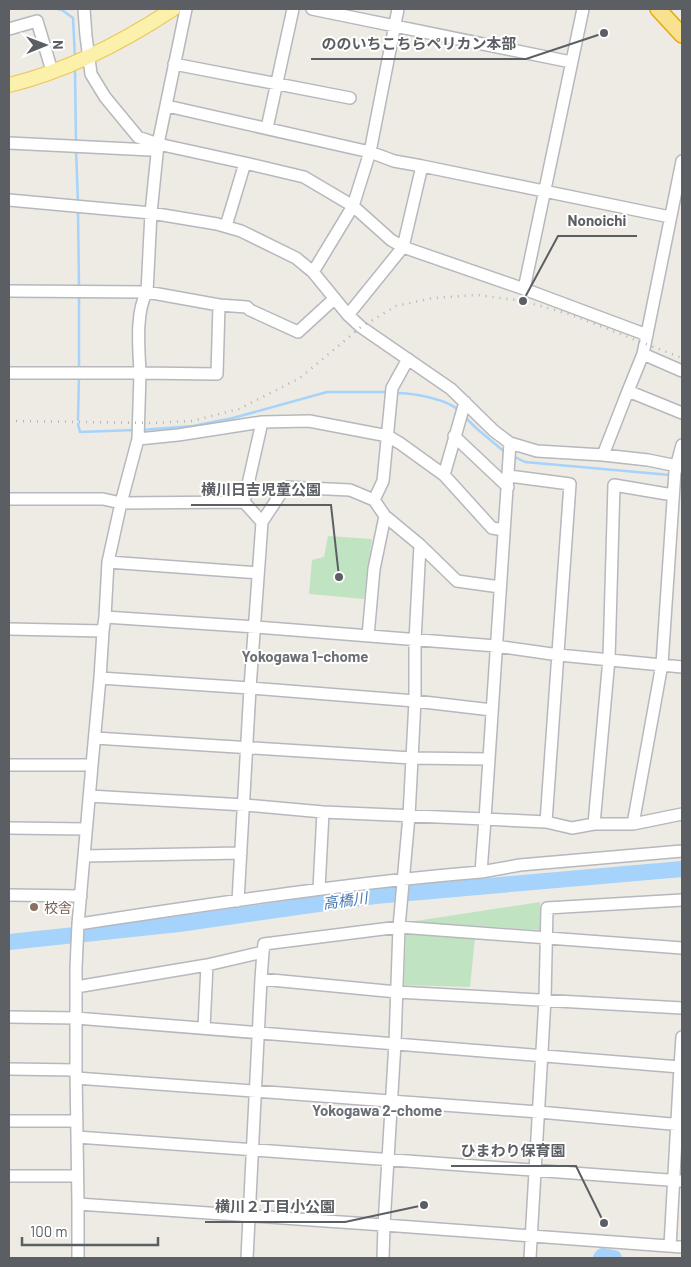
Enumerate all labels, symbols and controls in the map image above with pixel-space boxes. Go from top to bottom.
north arrow [20,20,70,70]
callout: ののいちこちらペリカン本部 [311,29,526,59]
text: ののいちこちらペリカン本部 [321,34,517,52]
text: N [50,40,67,50]
callout: Nonoichi [558,206,637,236]
text: Nonoichi [568,211,627,229]
callout: 横川日吉児童公園 [191,475,331,505]
text: 横川日吉児童公園 [201,480,321,498]
district label: Yokogawa 1-chome [241,647,369,665]
water label: 高橋川 [321,888,371,912]
place label: 校舎 [44,899,72,916]
marker: 校舎 [28,901,40,913]
district label: Yokogawa 2-chome [312,1101,442,1119]
callout: ひまわり保育園 [451,1136,576,1166]
text: ひまわり保育園 [460,1141,566,1159]
callout: 横川２丁目小公園 [205,1192,345,1222]
text: 横川２丁目小公園 [215,1197,335,1215]
scale bar [22,1214,159,1246]
text: 100 m [30,1222,68,1240]

